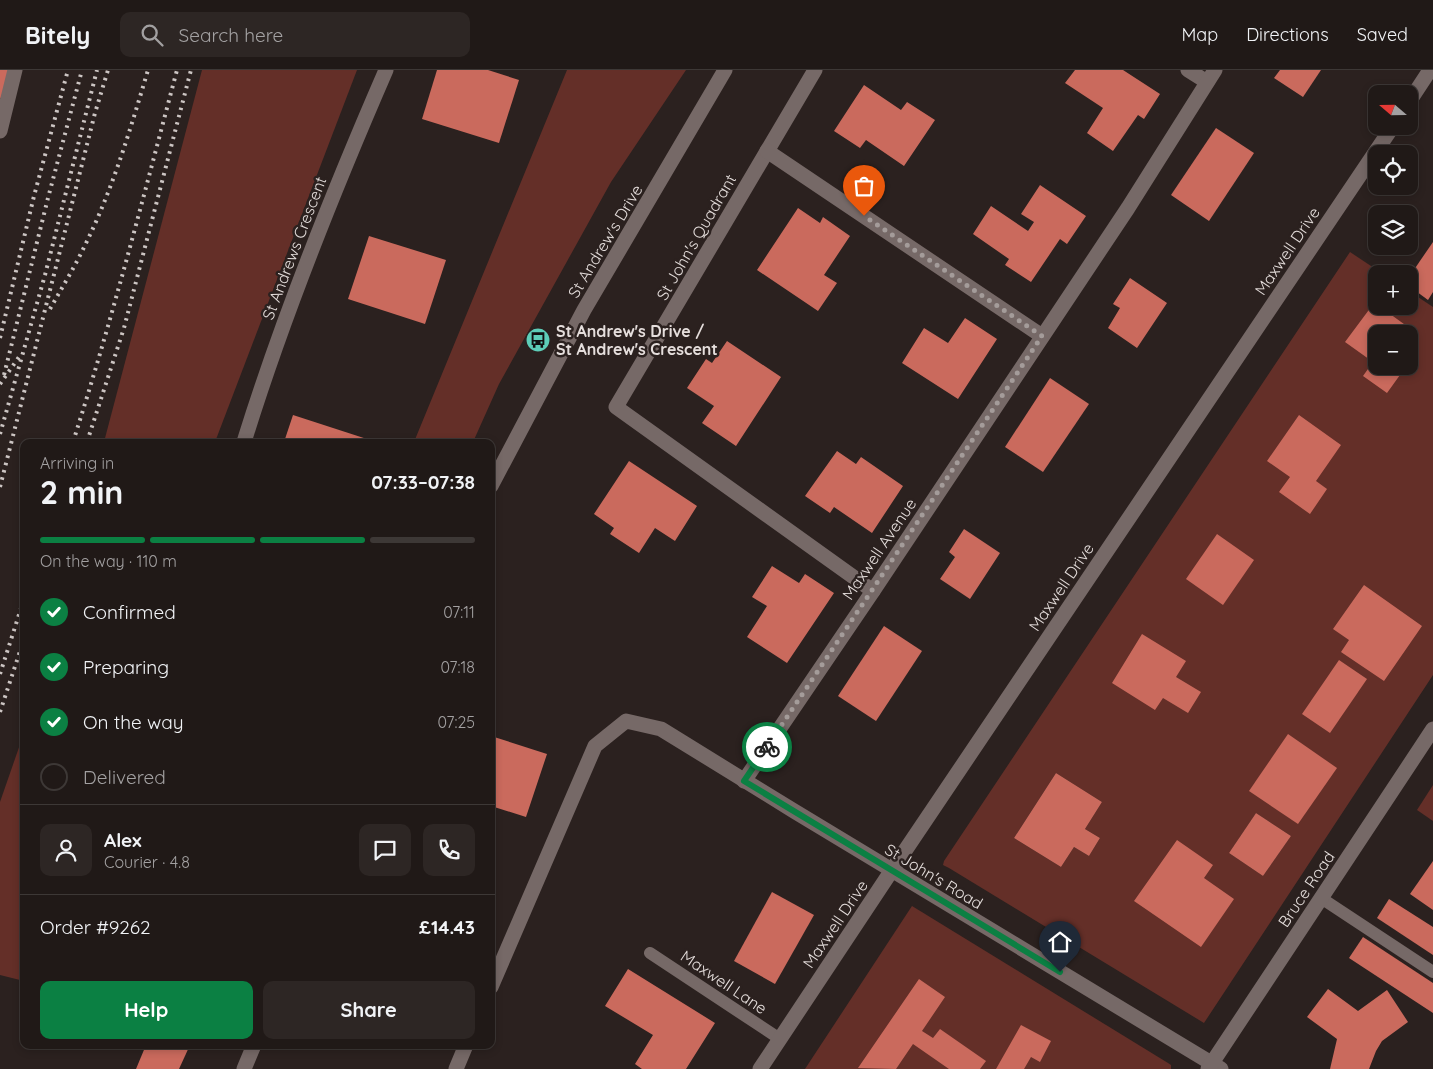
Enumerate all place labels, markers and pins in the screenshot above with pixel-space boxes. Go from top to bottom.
pin [843,165,885,216]
place label: St Andrew's Drive / St Andrew's Crescent [556,321,718,359]
bus stop icon: St Andrew's Drive / St Andrew's Crescent [525,327,551,353]
pin [1039,921,1081,972]

